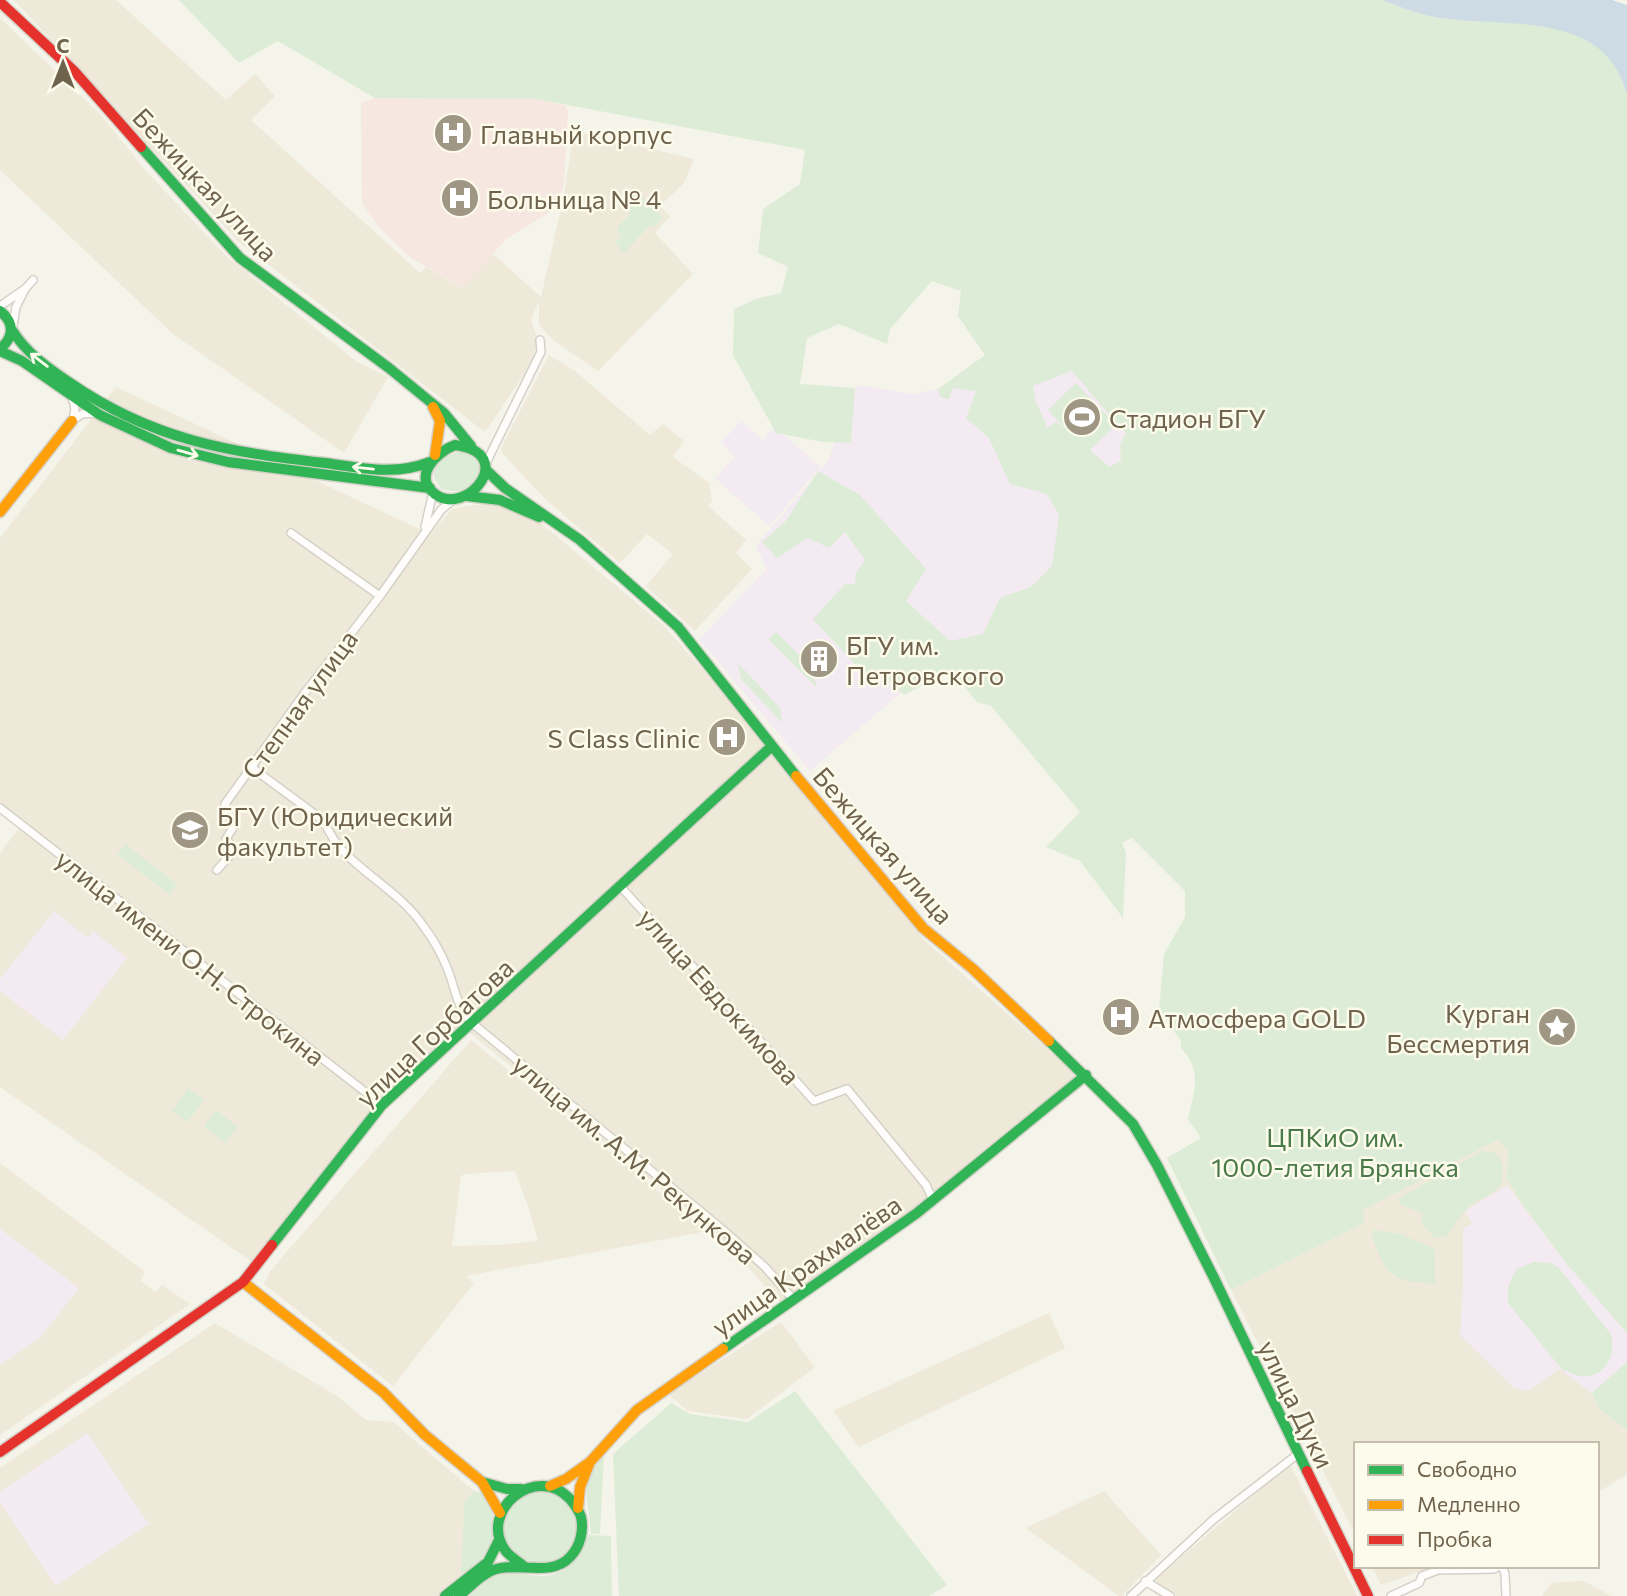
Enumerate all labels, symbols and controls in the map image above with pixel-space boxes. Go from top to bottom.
north arrow [28,28,98,98]
text: С [57,34,70,57]
street label: Бежицкая улица [127,101,285,267]
hospital icon: Главный корпус [432,112,474,154]
place label: Главный корпус [480,118,673,149]
hospital icon: Больница № 4 [439,177,481,219]
place label: Больница № 4 [487,183,661,214]
one-way arrow [31,353,49,368]
sports icon: Стадион БГУ [1061,396,1103,438]
place label: Стадион БГУ [1109,402,1266,433]
one-way arrow [177,447,199,460]
one-way arrow [352,461,375,474]
street label: Степная улица [235,624,363,784]
place label: БГУ им. Петровского [846,629,1004,690]
building icon: БГУ им. Петровского [798,638,840,680]
hospital icon: S Class Clinic [706,716,748,758]
place label: S Class Clinic [548,722,700,753]
street label: Бежицкая улица [807,760,961,930]
place label: БГУ (Юридический факультет) [217,800,453,861]
school or university icon: БГУ (Юридический факультет) [169,809,211,851]
street label: улица имени О.Н. Строкина [50,842,332,1072]
street label: улица Евдокимова [633,902,807,1090]
street label: улица Горбатова [349,951,519,1113]
hospital icon: Атмосфера GOLD [1100,996,1142,1038]
place label: Курган Бессмертия [1386,997,1530,1058]
place label: Атмосфера GOLD [1148,1002,1366,1033]
place icon: Курган Бессмертия [1536,1006,1578,1048]
street label: улица им. А.М. Рекункова [507,1048,763,1270]
park label: ЦПКиО им. 1000-летия Брянска [1211,1121,1459,1182]
street label: улица Крахмалёва [705,1188,907,1342]
street label: улица Дуки [1253,1335,1341,1473]
legend [1354,1442,1599,1568]
text: Свободно [1417,1456,1517,1481]
text: Медленно [1417,1491,1521,1516]
text: Пробка [1417,1526,1492,1551]

